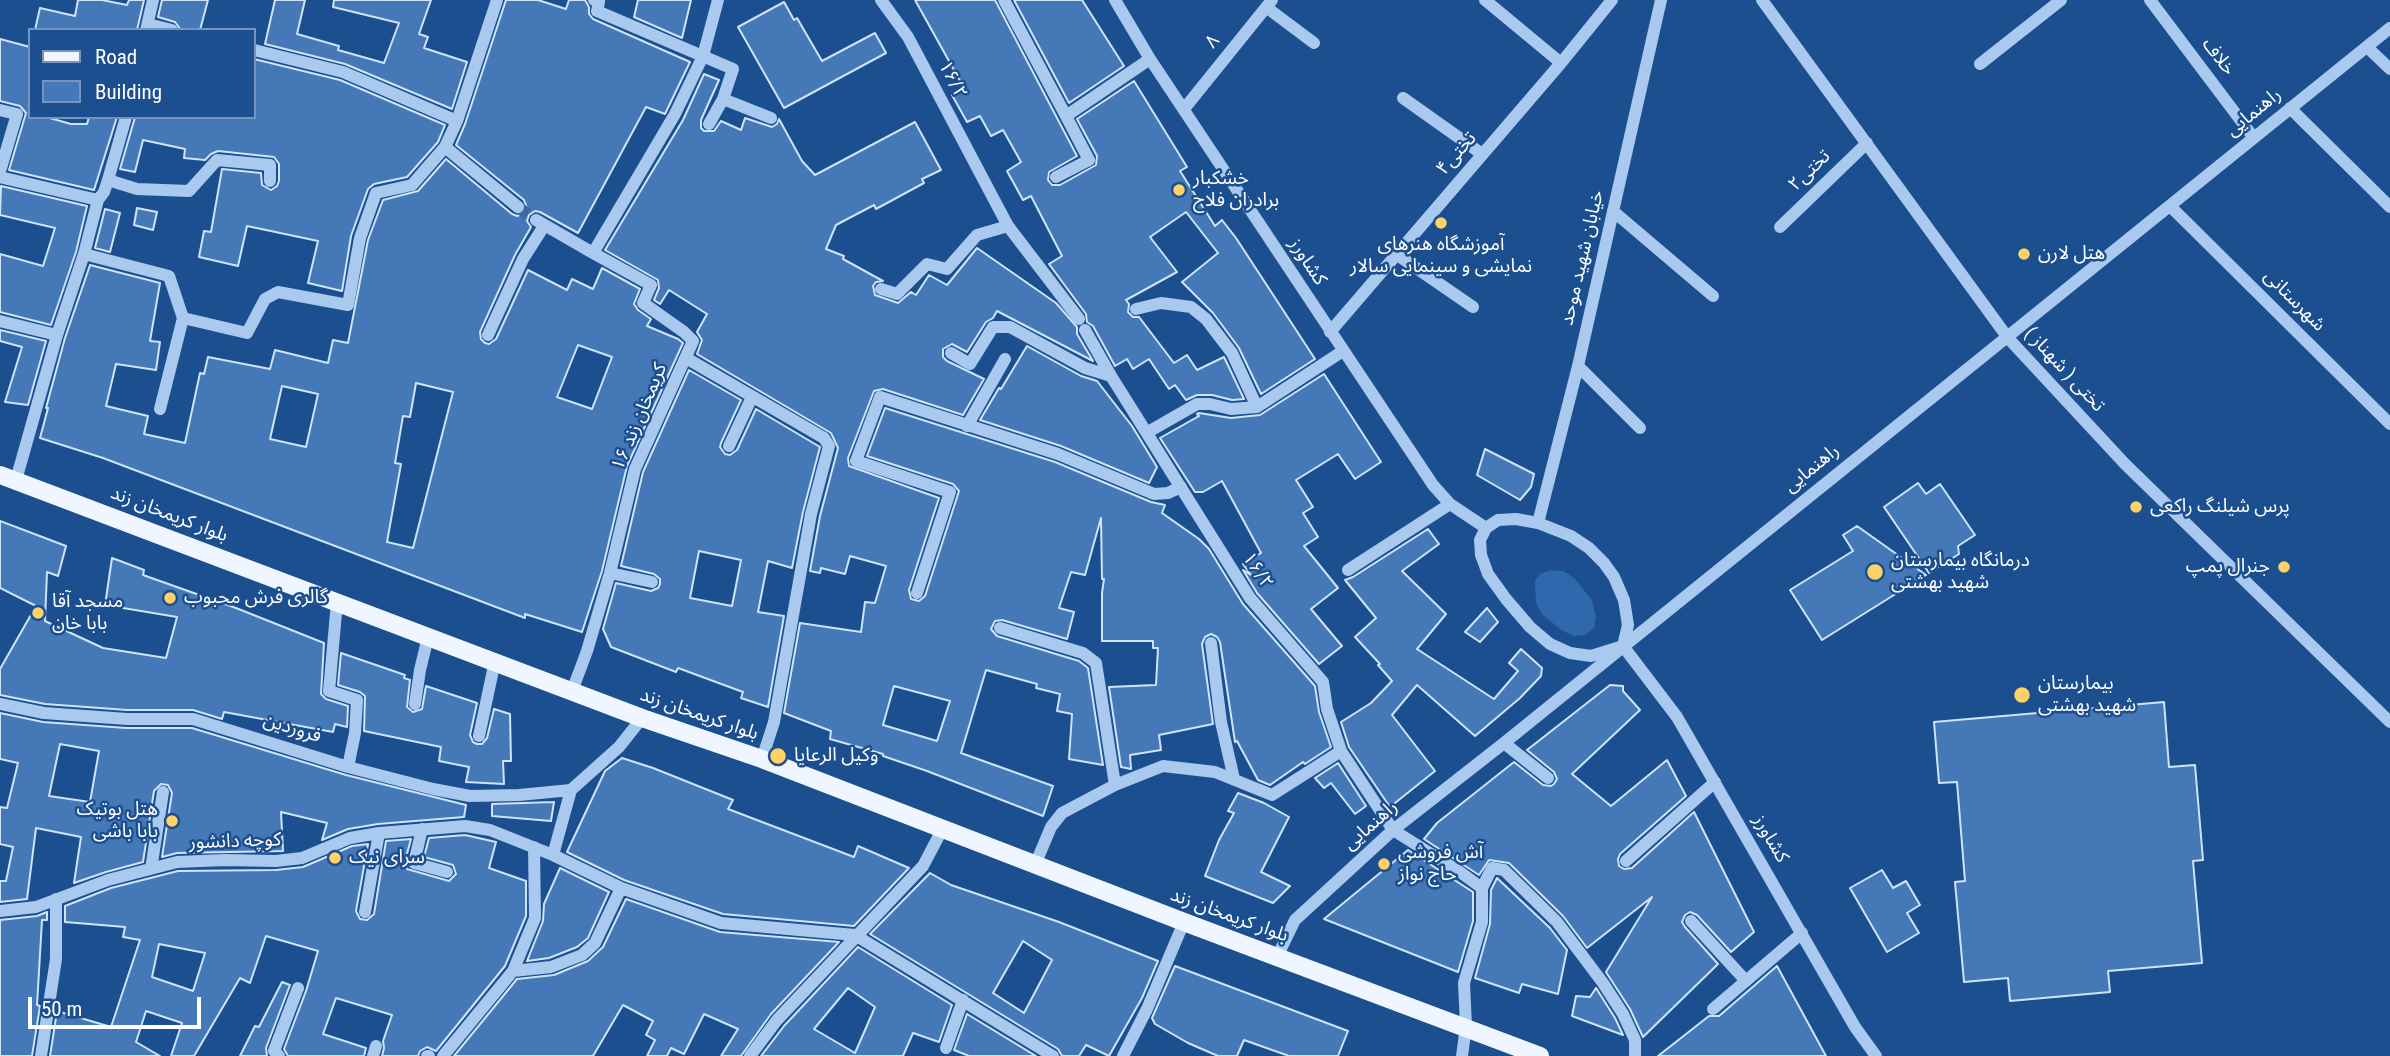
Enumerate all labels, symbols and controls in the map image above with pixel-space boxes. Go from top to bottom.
legend [28,28,256,119]
street label: ۸ [1201,31,1225,53]
street label: خلاف [2196,34,2240,80]
text: Road [95,45,137,69]
street label: ۱۶/۲ [933,57,971,103]
text: Building [95,80,162,104]
street label: راهنمایی [2222,84,2286,142]
street label: تختی۴ [1432,128,1482,180]
street label: تختی۲ [1784,146,1836,196]
place label: خشکبار برادران فلاح [1193,168,1279,212]
marker: خشکبار برادران فلاح [1171,182,1187,198]
street label: خیابان شهید موحد [1556,188,1610,328]
marker: آموزشگاه هنرهای نمایشی و سینمایی سالار [1433,215,1449,231]
street label: کشاورز [1283,234,1331,290]
place label: آموزشگاه هنرهای نمایشی و سینمایی سالار [1350,234,1532,278]
place label: هتل لارن [2038,243,2105,265]
marker: هتل لارن [2016,246,2032,262]
street label: شهرستانی [2258,265,2330,337]
street label: تختی ( شهناز ) [2019,323,2109,417]
street label: کریمخان زند ۱۶ [607,360,673,474]
street label: راهنمایی [1780,440,1844,498]
street label: بلوار کریمخان زند [107,482,231,548]
place label: پرس شیلنگ راکعی [2150,496,2290,518]
marker: پرس شیلنگ راکعی [2128,499,2144,515]
street label: ۱۶/۲ [1236,548,1278,594]
place label: درمانگاه بیمارستان شهید بهشتی [1891,550,2030,594]
place label: جنرال پمپ [2186,556,2270,578]
marker: جنرال پمپ [2276,559,2292,575]
marker: درمانگاه بیمارستان شهید بهشتی [1865,562,1885,582]
place label: گالری فرش محبوب [184,587,328,609]
marker: گالری فرش محبوب [162,590,178,606]
place label: مسجد آقا بابا خان [52,591,123,635]
marker: مسجد آقا بابا خان [30,605,46,621]
place label: بیمارستان شهید بهشتی [2038,673,2136,717]
street label: بلوار کریمخان زند [637,684,761,746]
marker: بیمارستان شهید بهشتی [2012,685,2032,705]
street label: فروردین [260,709,324,749]
place label: وکیل الرعایا [794,745,878,767]
marker: وکیل الرعایا [768,746,788,766]
street label: راهنمایی [1339,796,1403,856]
place label: هتل بوتیک بابا باشی [76,799,158,843]
street label: کشاورز [1747,811,1793,867]
marker: هتل بوتیک بابا باشی [164,813,180,829]
street label: کوچه دانشور [188,829,282,855]
place label: آش فروشی حاج نواز [1398,842,1483,886]
place label: سرای نیک [349,847,425,869]
marker: سرای نیک [327,850,343,866]
marker: آش فروشی حاج نواز [1376,856,1392,872]
street label: بلوار کریمخان زند [1167,884,1291,948]
scale bar [32,982,205,1026]
text: 50 m [41,997,82,1021]

